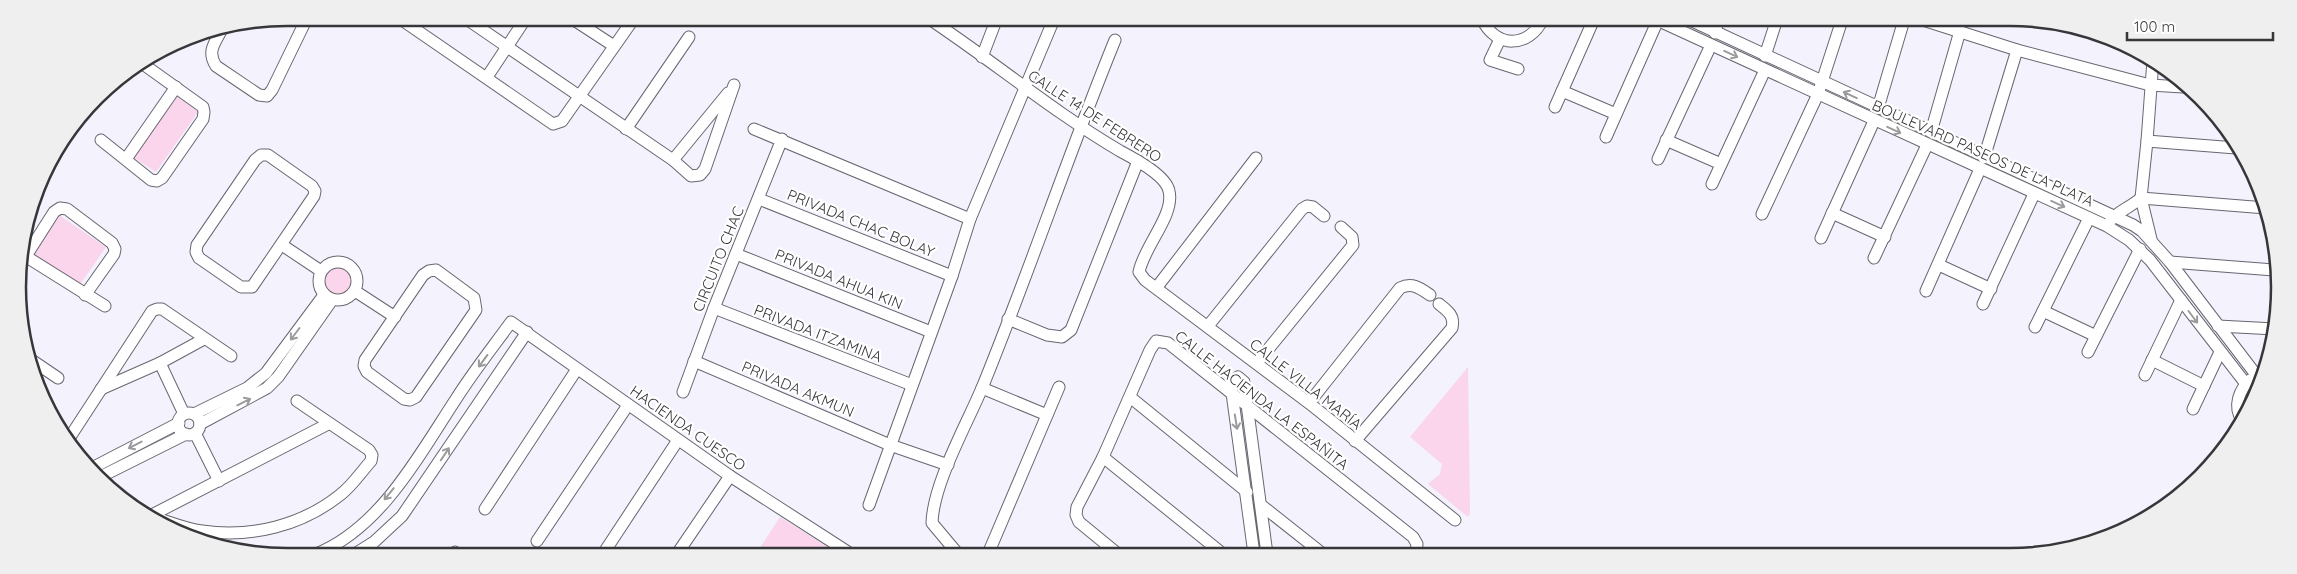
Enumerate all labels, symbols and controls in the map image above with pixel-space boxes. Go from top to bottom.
scale bar [2127,10,2273,42]
text: 100 m [2134,17,2175,36]
one-way arrow [1723,49,1738,59]
street label: CALLE 14 DE FEBRERO [1025,66,1165,166]
one-way arrow [1843,90,1858,99]
street label: BOULEVARD PASEOS DE LA PLATA [1869,95,2097,211]
one-way arrow [1886,125,1901,135]
street label: PRIVADA CHAC BOLAY [785,185,938,261]
one-way arrow [2050,200,2065,210]
street label: CIRCUITO CHAC [688,203,748,315]
street label: PRIVADA AHUA KIN [772,245,906,313]
street label: PRIVADA ITZAMINA [751,300,885,366]
one-way arrow [2188,310,2198,324]
street label: CALLE HACIENDA LA ESPAÑITA [1171,326,1353,474]
one-way arrow [290,327,300,341]
street label: CALLE VILLA MARÍA [1246,334,1366,434]
one-way arrow [477,354,488,367]
street label: PRIVADA AKMUN [739,357,857,421]
street label: HACIENDA CUESCO [627,381,749,475]
one-way arrow [236,397,251,407]
one-way arrow [1231,413,1241,429]
one-way arrow [128,440,143,450]
one-way arrow [440,447,450,461]
one-way arrow [384,487,395,500]

